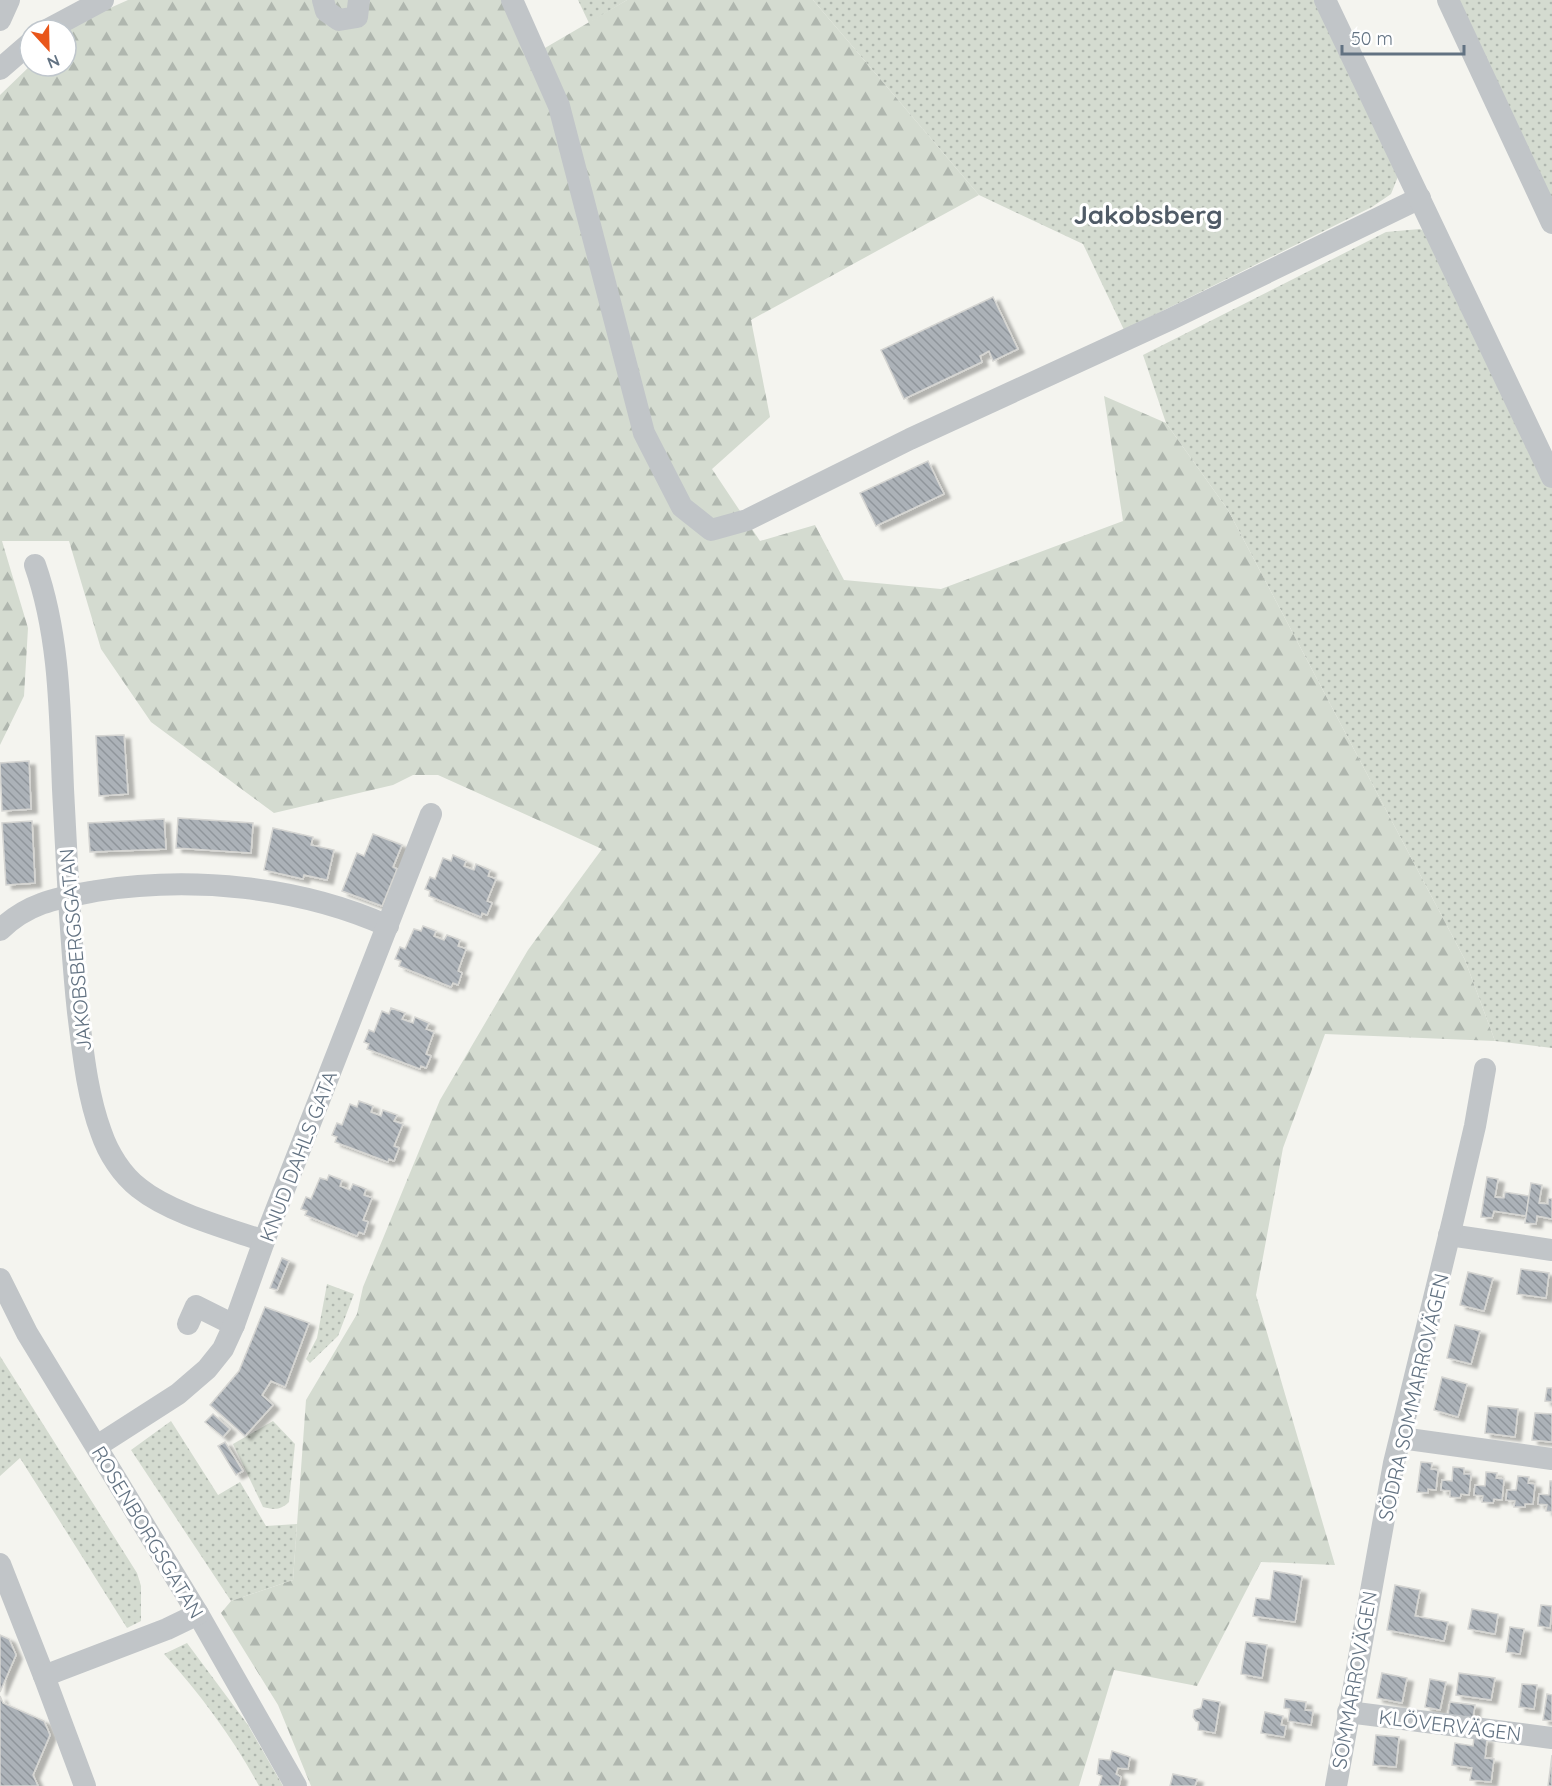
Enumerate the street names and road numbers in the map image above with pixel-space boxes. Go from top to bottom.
street label: JAKOBSBERGSGATAN [54,847,96,1053]
street label: KNUD DAHLS GATA [254,1067,342,1245]
street label: SÖDRA SOMMARROVÄGEN [1372,1271,1454,1523]
street label: ROSENBORGSGATAN [87,1441,209,1623]
street label: SOMMARROVÄGEN [1326,1589,1382,1771]
street label: KLÖVERVÄGEN [1377,1704,1523,1746]

